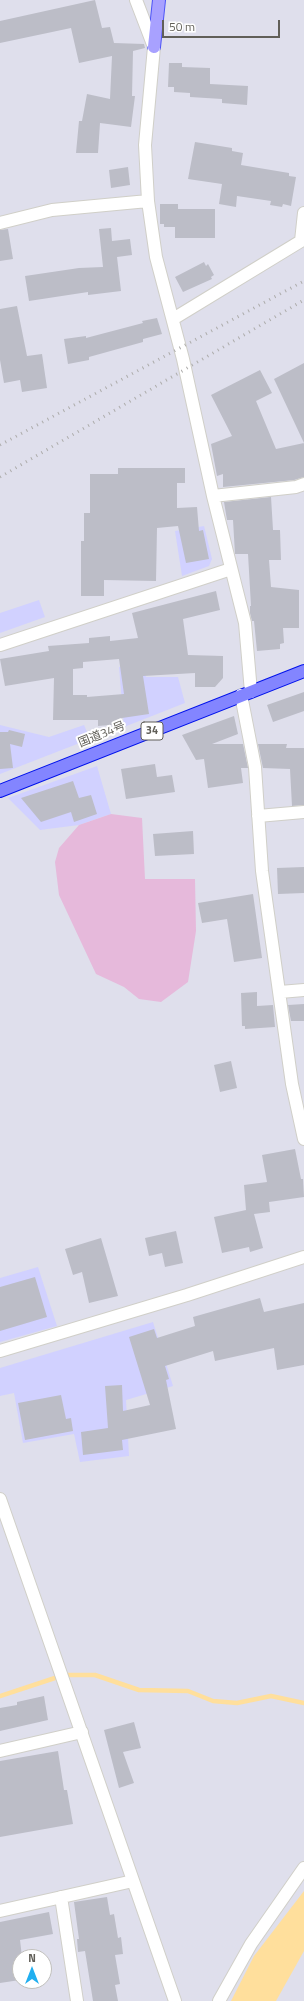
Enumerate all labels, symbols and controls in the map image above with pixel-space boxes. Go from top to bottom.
scale bar [164,12,282,38]
text: 50 m [169,17,195,36]
street label: 国道34号 [76,719,128,751]
road number: 34 [141,722,163,740]
north arrow [12,1949,52,1989]
text: N [28,1950,36,1966]

